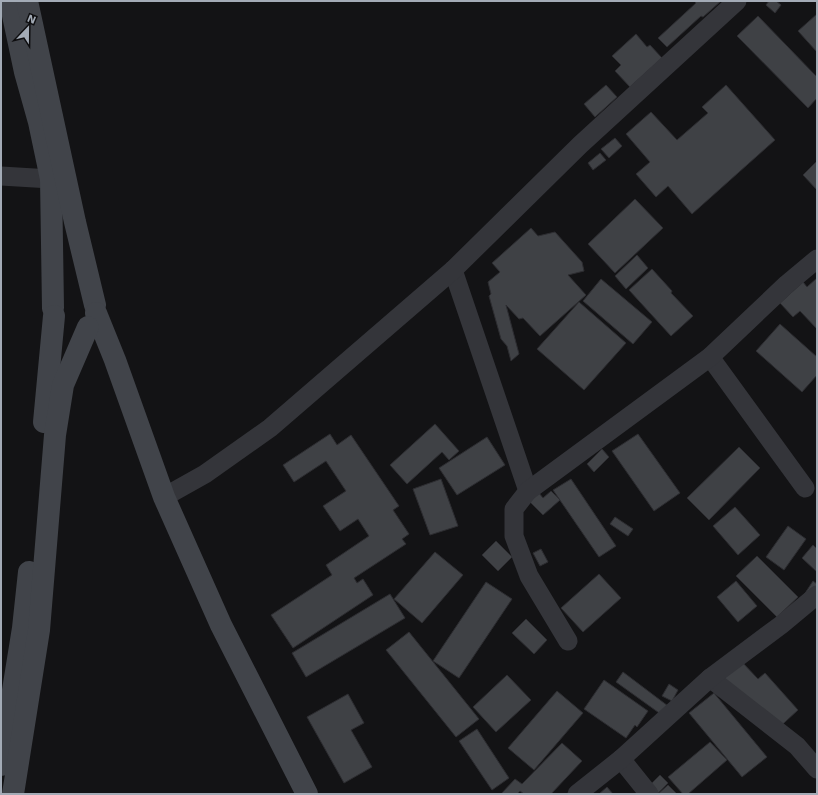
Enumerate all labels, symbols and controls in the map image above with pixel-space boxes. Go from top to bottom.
north arrow [8,8,48,48]
text: N [25,12,38,27]

